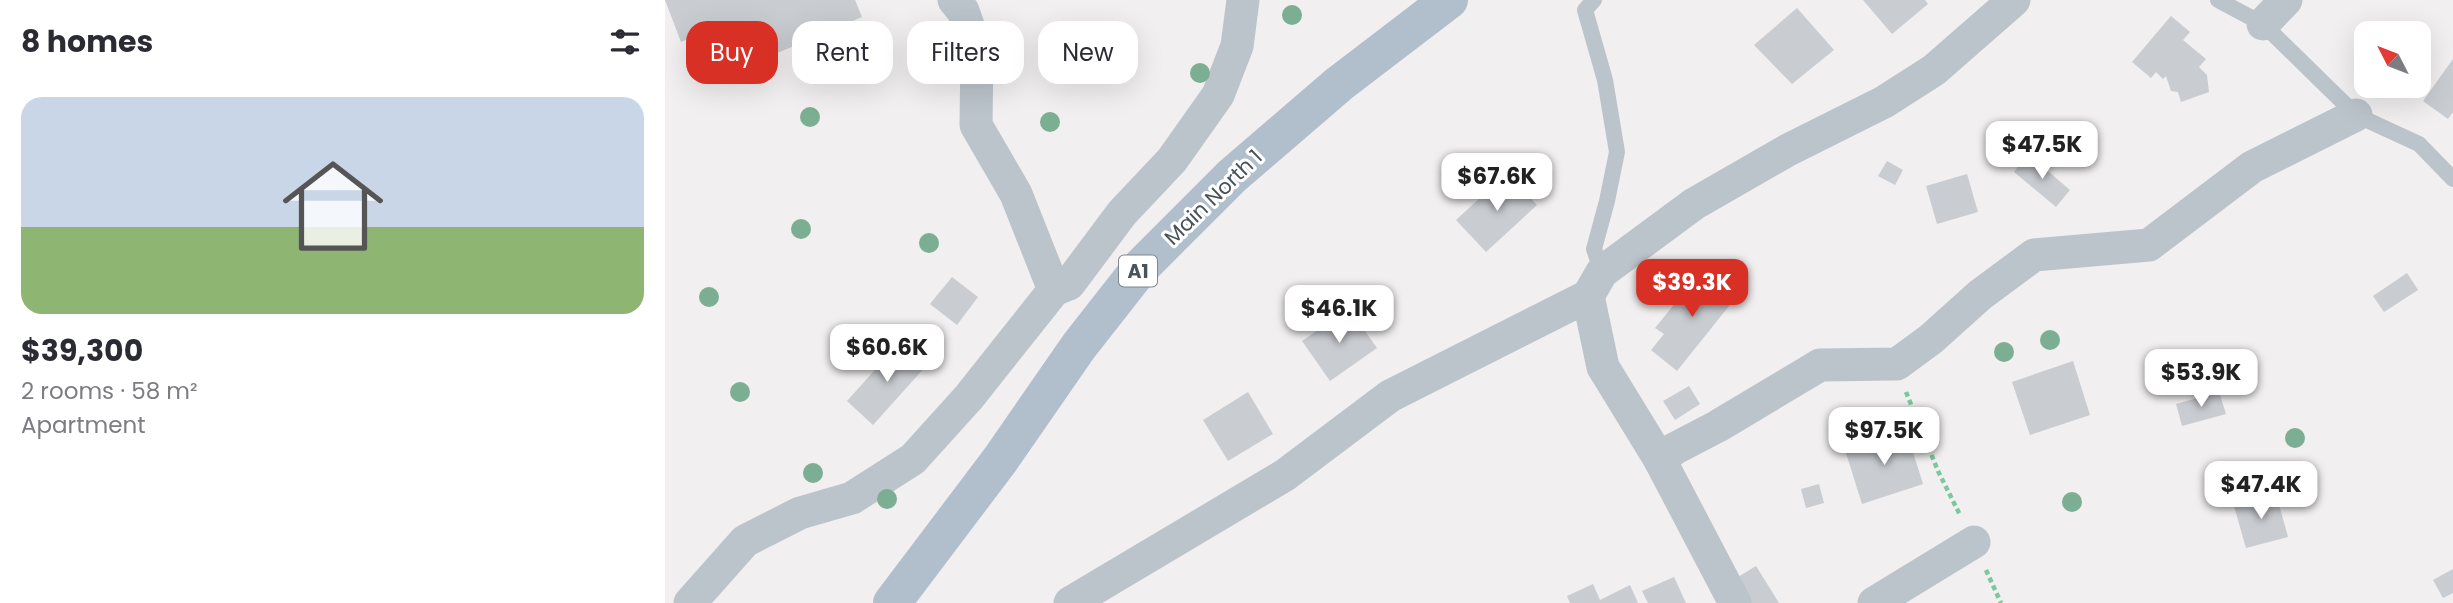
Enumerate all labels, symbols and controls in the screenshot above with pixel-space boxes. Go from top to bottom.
text: 8 homes [21,20,153,63]
chip: Buy [686,21,778,84]
chip: Rent [792,21,893,84]
chip: Filters [907,21,1024,84]
chip: New [1038,21,1138,84]
north arrow [2354,21,2431,98]
map controls [2354,21,2431,98]
icon: filters [606,23,644,61]
pin: $47.5K [1985,122,2099,181]
text: $47.5K [2002,128,2082,160]
icon: home [270,143,396,269]
street label: Main North 1 [1158,143,1268,251]
pin: $67.6K [1440,154,1554,213]
text: $67.6K [1457,160,1537,192]
road number: A1 [1119,256,1157,286]
pin: $39.3K [1635,260,1749,319]
text: $39.3K [1652,266,1732,298]
pin: $46.1K [1282,286,1396,345]
text: $46.1K [1301,292,1377,324]
pin: $60.6K [830,324,944,384]
text: $39,300 [21,329,143,372]
text: $60.6K [846,331,928,363]
pin: $53.9K [2144,350,2258,409]
text: $53.9K [2161,356,2241,388]
text: 2 rooms · 58 m² [21,375,198,407]
pin: $97.5K [1827,407,1941,467]
text: Apartment [21,409,146,441]
text: $97.5K [1844,414,1924,446]
pin: $47.4K [2204,462,2318,521]
text: $47.4K [2220,468,2302,500]

